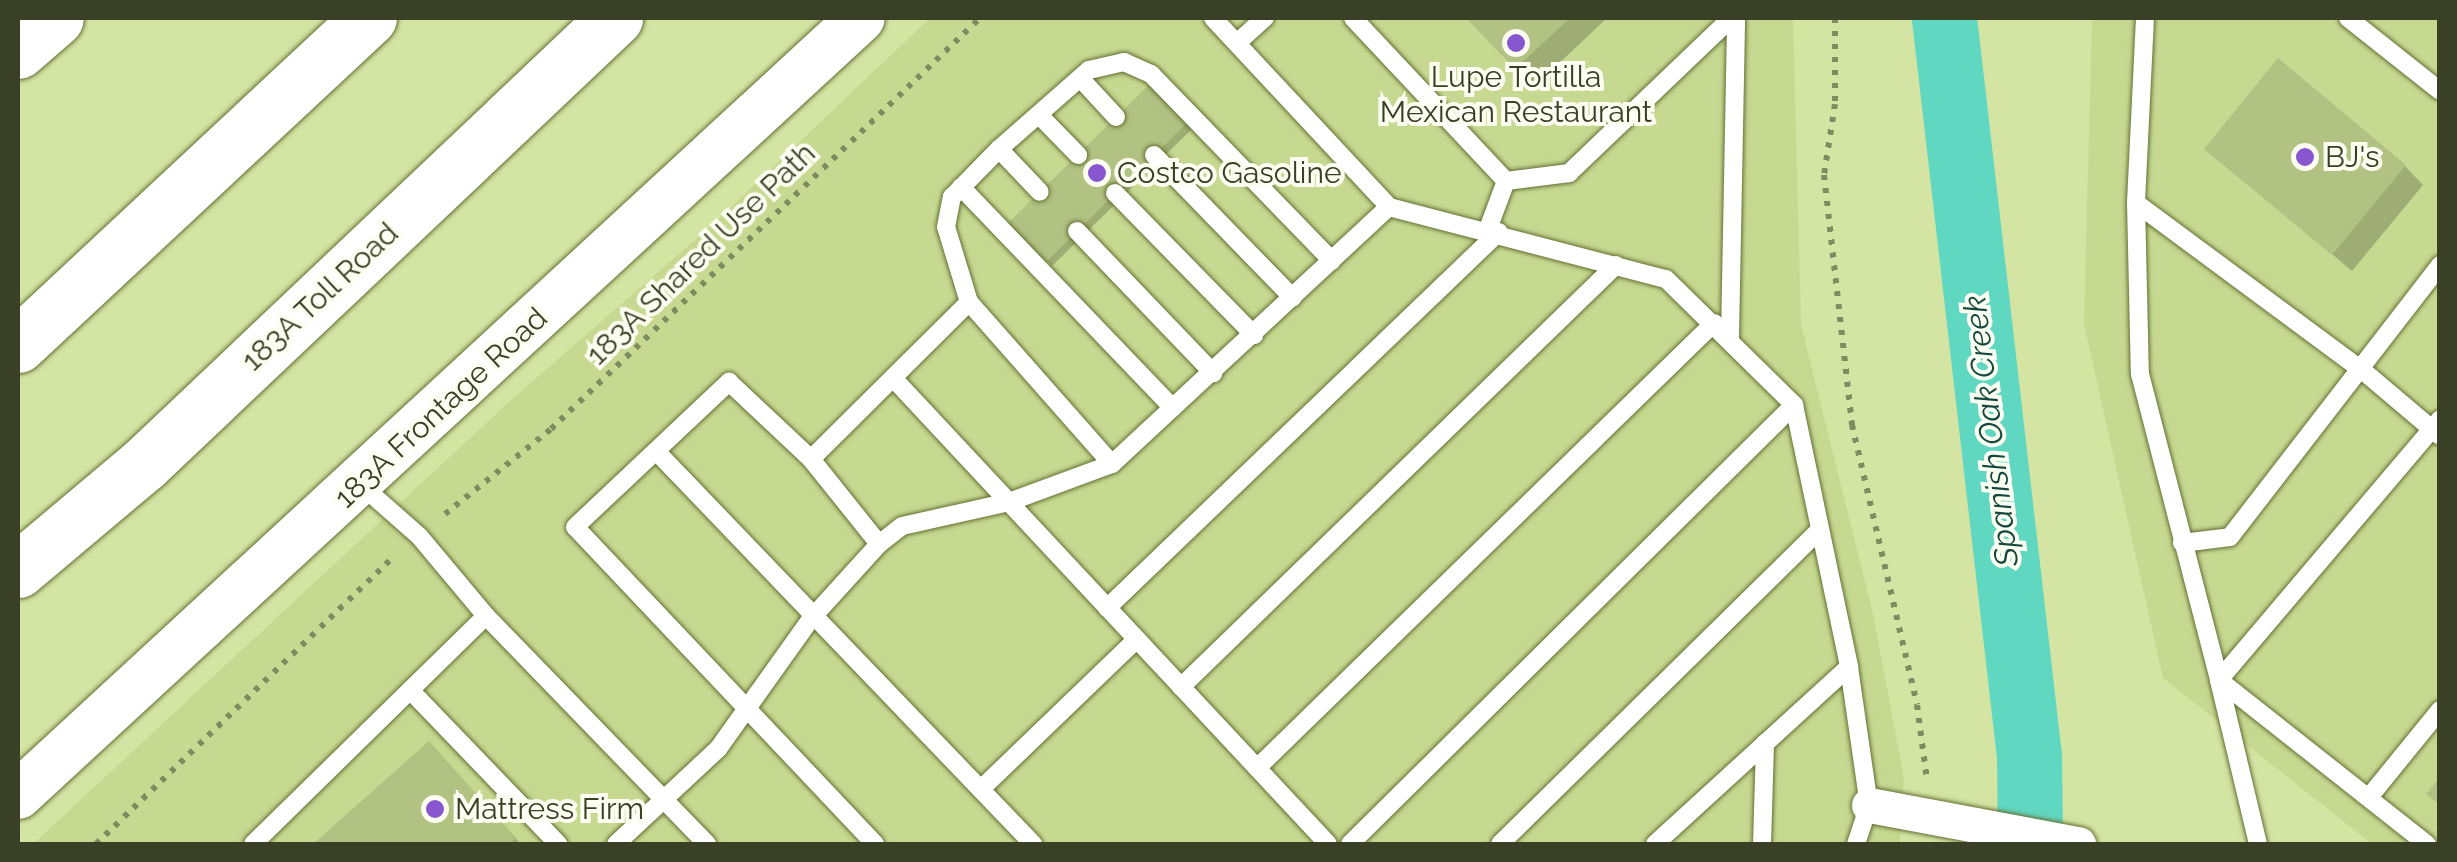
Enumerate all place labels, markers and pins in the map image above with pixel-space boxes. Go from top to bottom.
marker: Lupe Tortilla Mexican Restaurant [1505,32,1527,54]
place label: Lupe Tortilla Mexican Restaurant [1380,59,1652,130]
place label: BJ's [2325,139,2380,175]
marker: BJ's [2294,146,2316,168]
place label: Costco Gasoline [1117,155,1341,191]
marker: Costco Gasoline [1086,162,1108,184]
place label: Mattress Firm [455,791,644,827]
marker: Mattress Firm [424,798,446,820]

